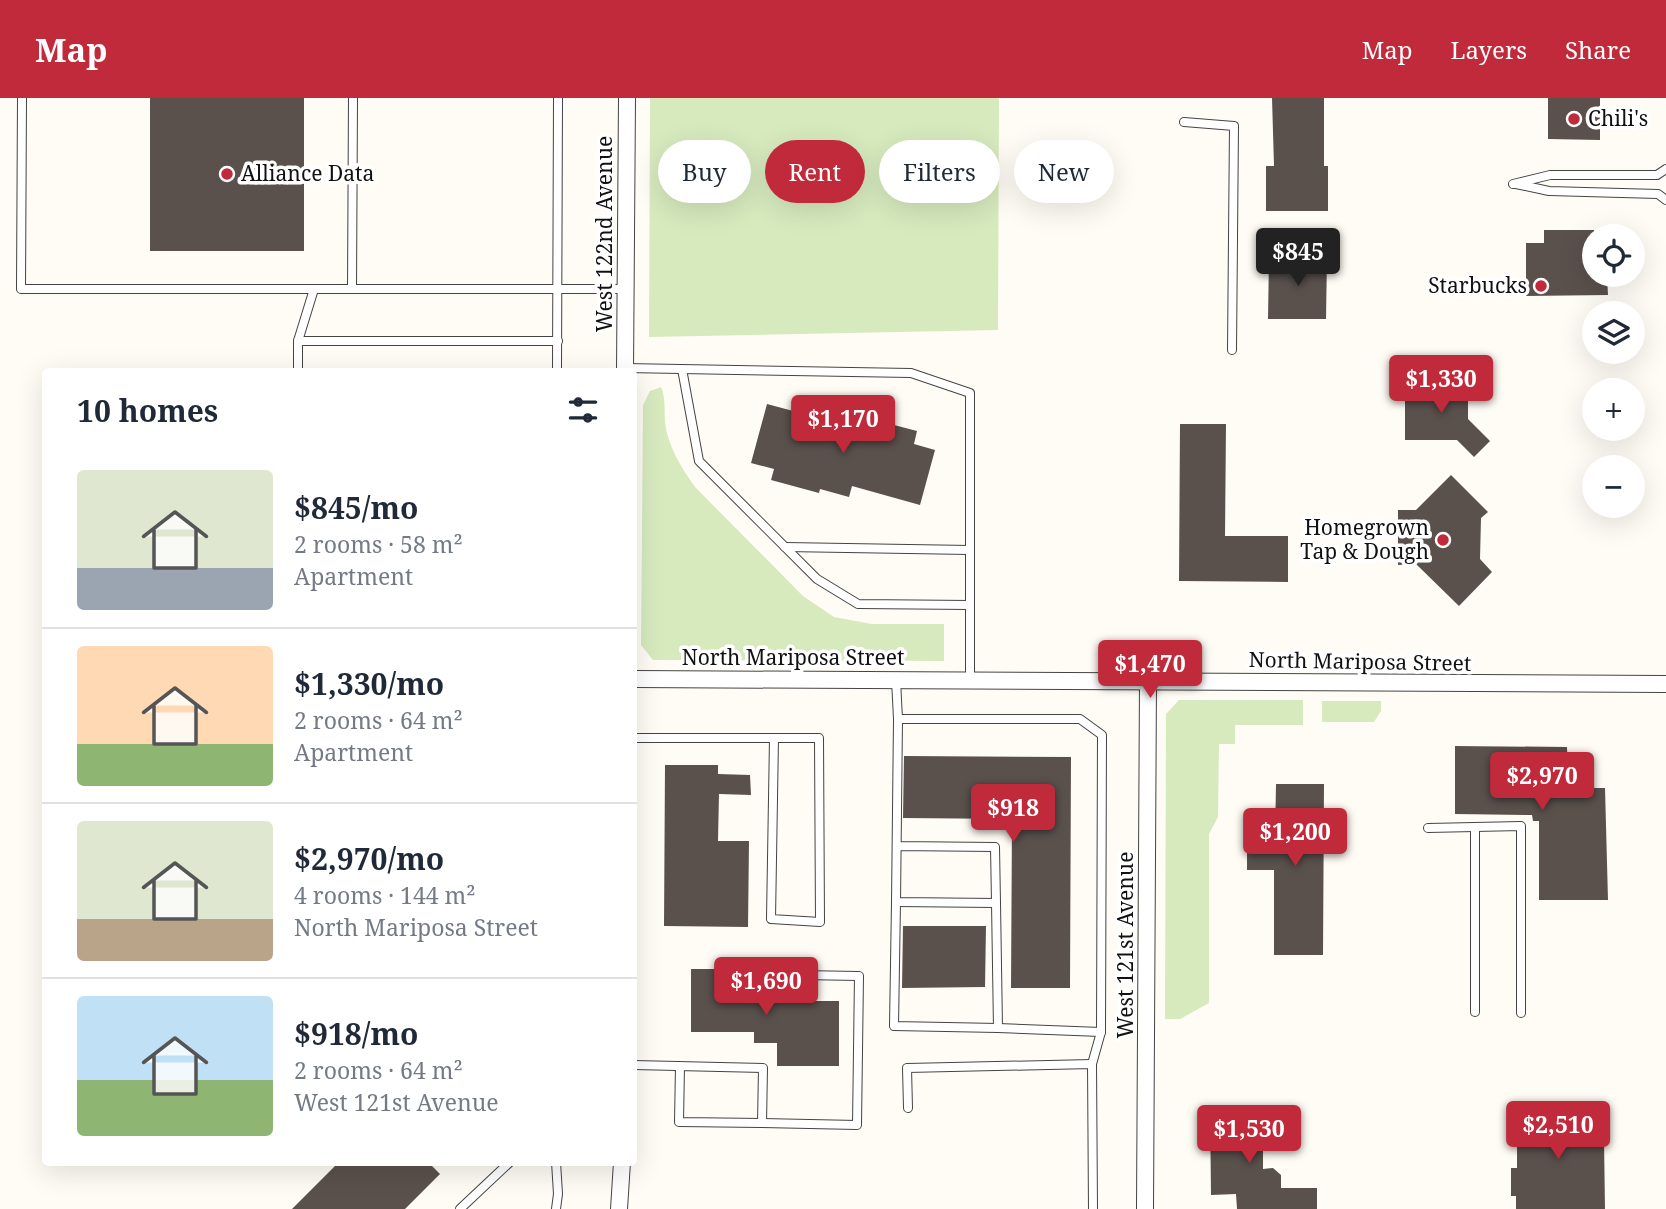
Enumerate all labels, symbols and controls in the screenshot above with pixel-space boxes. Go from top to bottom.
text: Map [35,27,108,72]
text: Map [1362,33,1413,66]
text: Layers [1451,33,1527,66]
text: Share [1565,33,1631,66]
place label: Chili's [1588,104,1648,132]
marker: Chili's [1566,111,1582,127]
street label: West 122nd Avenue [590,136,618,332]
chip: Buy [658,140,751,203]
chip: Rent [765,140,865,203]
chip: Filters [879,140,1000,203]
chip: New [1014,140,1114,203]
place label: Alliance Data [241,159,374,187]
marker: Alliance Data [219,166,235,182]
map controls [1582,224,1645,518]
button: locate [1582,224,1645,287]
pin: $845 [1257,228,1339,288]
text: $845 [1272,235,1324,267]
place label: Starbucks [1428,271,1527,299]
marker: Starbucks [1533,278,1549,294]
button: layers [1582,301,1645,364]
pin: $1,330 [1384,356,1498,415]
text: $1,330 [1405,362,1477,394]
button: + [1582,378,1645,441]
text: 10 homes [77,390,218,431]
icon: filters [564,391,602,429]
pin: $1,170 [786,396,900,455]
text: $1,170 [807,402,879,434]
button: − [1582,455,1645,518]
text: $845/mo [294,487,418,528]
icon: home [133,498,217,582]
place label: Homegrown Tap & Dough [1300,513,1429,565]
text: 2 rooms · 58 m² [294,528,463,560]
marker: Homegrown Tap & Dough [1435,532,1451,548]
text: Apartment [294,560,413,592]
pin: $1,470 [1093,640,1207,700]
street label: North Mariposa Street [682,643,904,671]
street label: North Mariposa Street [1248,645,1472,677]
text: $1,470 [1114,647,1186,679]
text: $1,330/mo [294,663,444,704]
icon: home [133,674,217,758]
text: 2 rooms · 64 m² [294,704,463,736]
text: Apartment [294,736,413,768]
pin: $2,970 [1485,752,1599,812]
text: $2,970 [1506,759,1578,791]
pin: $918 [972,784,1054,844]
text: $918 [987,791,1039,823]
pin: $1,200 [1238,808,1352,868]
text: $1,200 [1259,815,1331,847]
text: $2,970/mo [294,838,444,879]
icon: home [133,849,217,933]
street label: West 121st Avenue [1111,852,1139,1038]
text: 4 rooms · 144 m² [294,879,476,911]
text: North Mariposa Street [294,911,538,943]
pin: $1,690 [709,958,823,1017]
text: $1,690 [730,964,802,996]
text: $918/mo [294,1013,418,1054]
icon: home [133,1024,217,1108]
text: 2 rooms · 64 m² [294,1054,463,1086]
text: West 121st Avenue [294,1086,499,1118]
pin: $2,510 [1501,1102,1615,1161]
pin: $1,530 [1192,1105,1306,1165]
text: $2,510 [1522,1108,1594,1140]
text: $1,530 [1213,1112,1285,1144]

